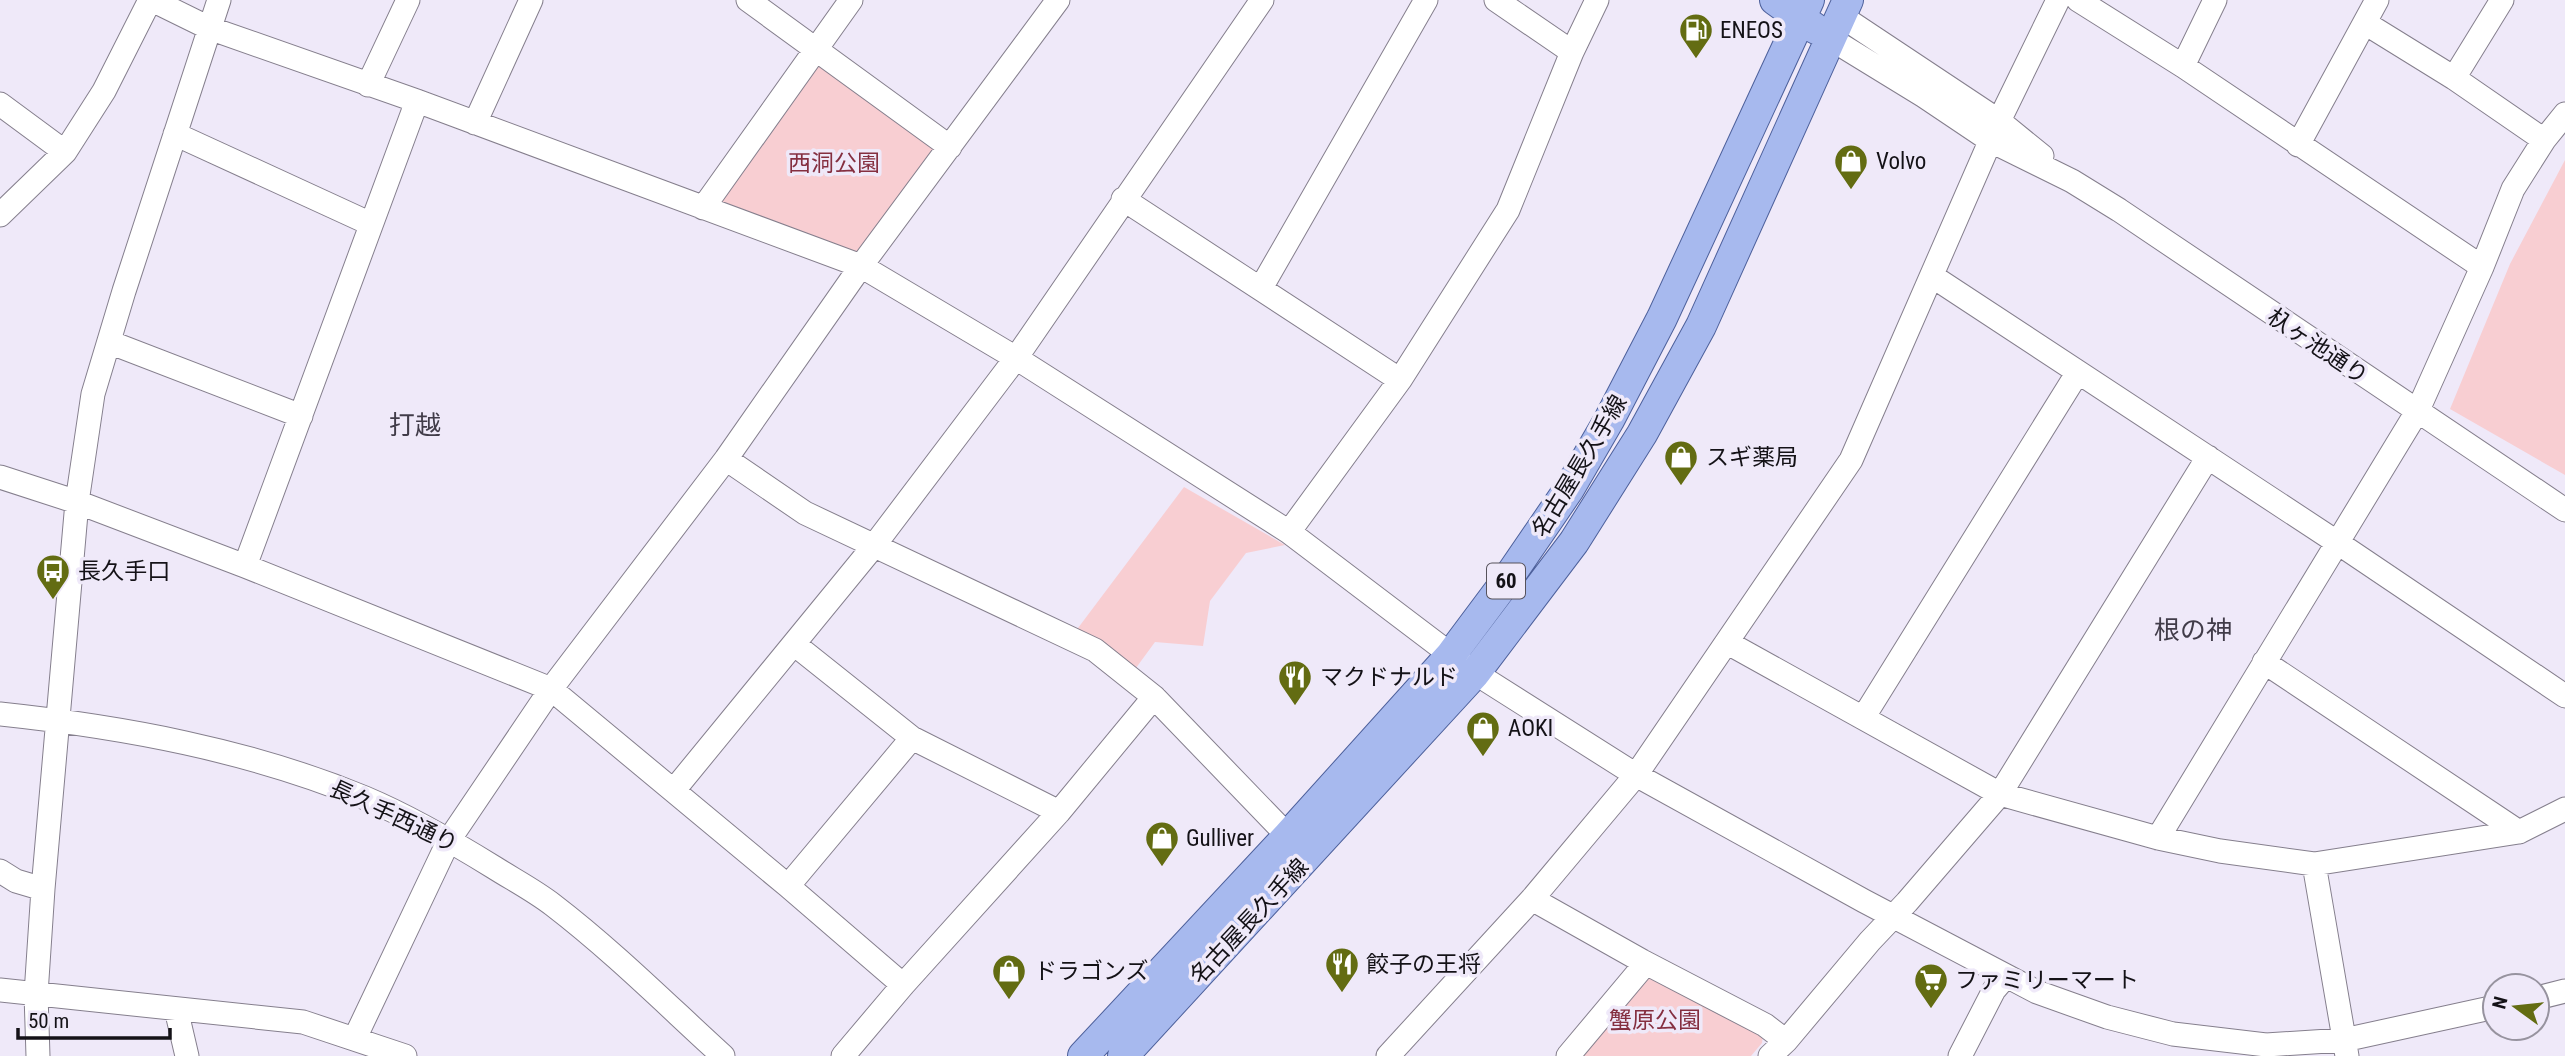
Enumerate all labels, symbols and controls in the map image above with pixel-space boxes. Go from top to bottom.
fuel station icon: ENEOS [1677,11,1715,60]
place label: ENEOS [1720,17,1783,44]
shop icon: Volvo [1832,142,1870,191]
place label: Volvo [1876,148,1926,175]
park label: 西洞公園 [788,150,880,177]
street label: 杁ヶ池通り [2263,303,2373,390]
street label: 名古屋長久手線 [1526,390,1632,542]
district label: 打越 [389,410,441,440]
shop icon: スギ薬局 [1662,438,1700,487]
place label: スギ薬局 [1706,444,1798,471]
bus stop icon: 長久手口 [34,552,72,601]
place label: 長久手口 [78,558,170,585]
road number: 60 [1487,564,1525,598]
district label: 根の神 [2154,615,2232,645]
restaurant icon: マクドナルド [1276,658,1314,707]
place label: マクドナルド [1320,664,1458,691]
shop icon: AOKI [1464,709,1502,758]
place label: AOKI [1508,715,1553,742]
street label: 長久手西通り [326,775,462,858]
shop icon: Gulliver [1143,819,1181,868]
place label: Gulliver [1186,825,1254,852]
street label: 名古屋長久手線 [1185,853,1314,989]
restaurant icon: 餃子の王将 [1323,945,1361,994]
place label: 餃子の王将 [1366,951,1481,978]
shop icon: ドラゴンズ [990,952,1028,1001]
place label: ドラゴンズ [1034,958,1149,985]
supermarket icon: ファミリーマート [1912,961,1950,1010]
place label: ファミリーマート [1955,967,2139,994]
north arrow [2481,972,2551,1042]
text: N [2487,994,2513,1011]
scale bar [18,996,170,1040]
park label: 蟹原公園 [1609,1007,1701,1034]
text: 50 m [28,1009,69,1033]

